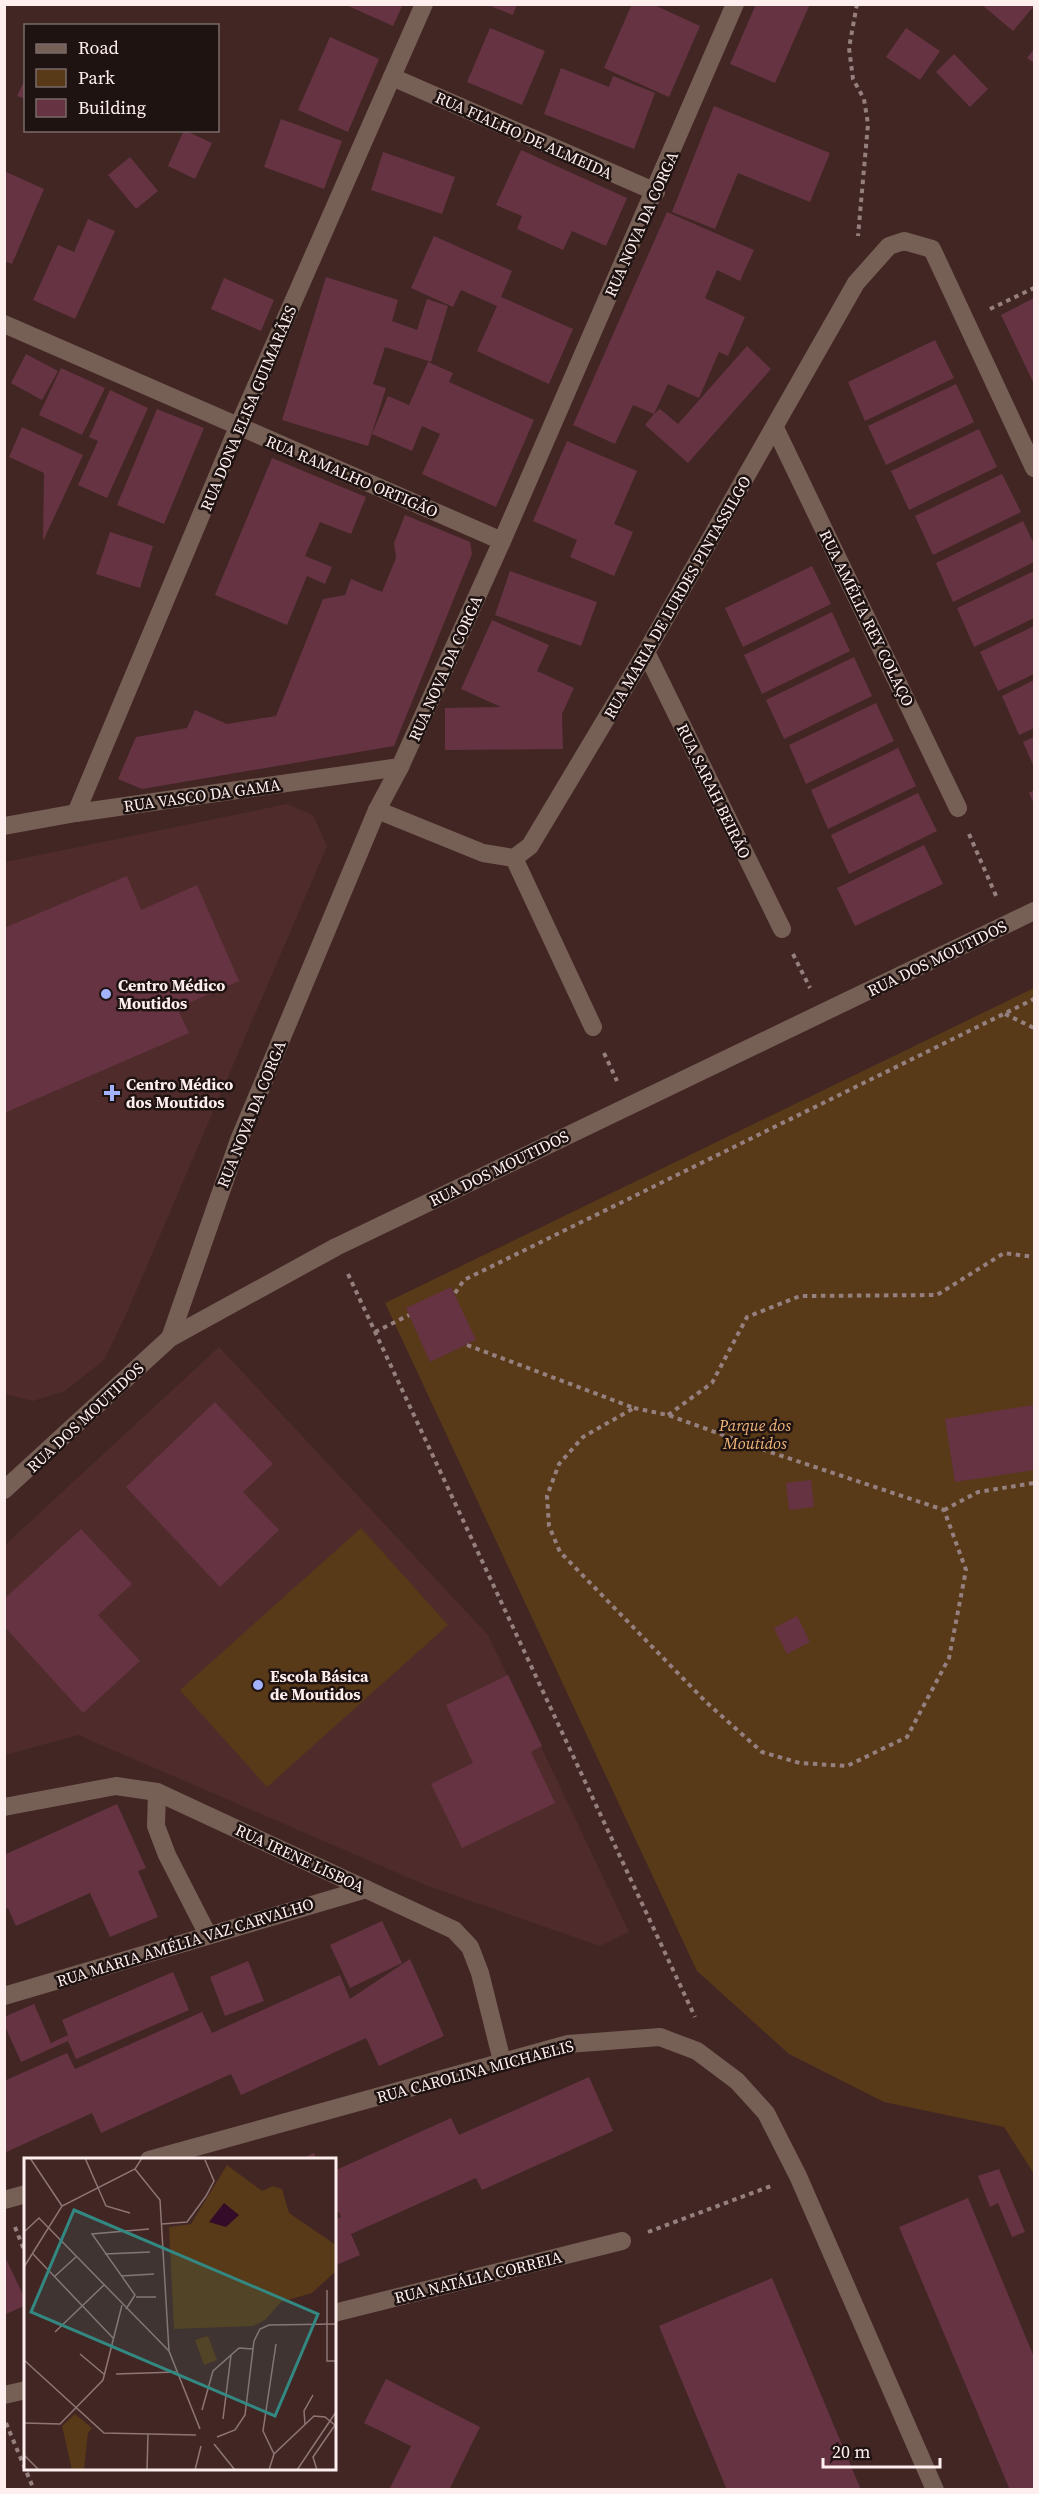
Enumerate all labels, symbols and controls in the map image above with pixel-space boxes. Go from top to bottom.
legend [24,24,219,132]
text: Road [78,35,119,60]
text: Park [78,65,115,90]
street label: RUA FIALHO DE ALMEIDA [432,86,616,184]
text: Building [78,95,146,120]
street label: RUA NOVA DA CORGA [599,147,683,300]
street label: RUA DONA ELISA GUIMARÃES [195,302,301,514]
street label: RUA RAMALHO ORTIGÃO [262,430,442,522]
street label: RUA MARIA DE LURDES PINTASSILGO [598,472,756,722]
street label: RUA AMÉLIA REY COLAÇO [815,526,919,710]
street label: RUA NOVA DA CORGA [403,591,487,744]
street label: RUA SARAH BEIRÃO [672,720,756,862]
street label: RUA VASCO DA GAMA [122,773,282,817]
street label: RUA DOS MOUTIDOS [864,915,1010,1001]
place label: Centro Médico Moutidos [118,974,225,1014]
marker: Centro Médico Moutidos [99,987,113,1001]
street label: RUA NOVA DA CORGA [211,1037,291,1191]
place label: Centro Médico dos Moutidos [126,1073,233,1113]
marker: Centro Médico dos Moutidos [103,1084,121,1102]
street label: RUA DOS MOUTIDOS [426,1125,572,1211]
street label: RUA DOS MOUTIDOS [22,1357,148,1477]
park label: Parque dos Moutidos [718,1414,791,1454]
place label: Escola Básica de Moutidos [270,1665,369,1705]
marker: Escola Básica de Moutidos [251,1678,265,1692]
street label: RUA IRENE LISBOA [232,1818,368,1898]
street label: RUA MARIA AMÉLIA VAZ CARVALHO [54,1892,316,1992]
street label: RUA CAROLINA MICHAELIS [374,2034,576,2108]
inset map [24,2158,336,2470]
street label: RUA NATÁLIA CORREIA [392,2245,564,2308]
scale bar [823,2431,940,2469]
text: 20 m [832,2439,870,2464]

